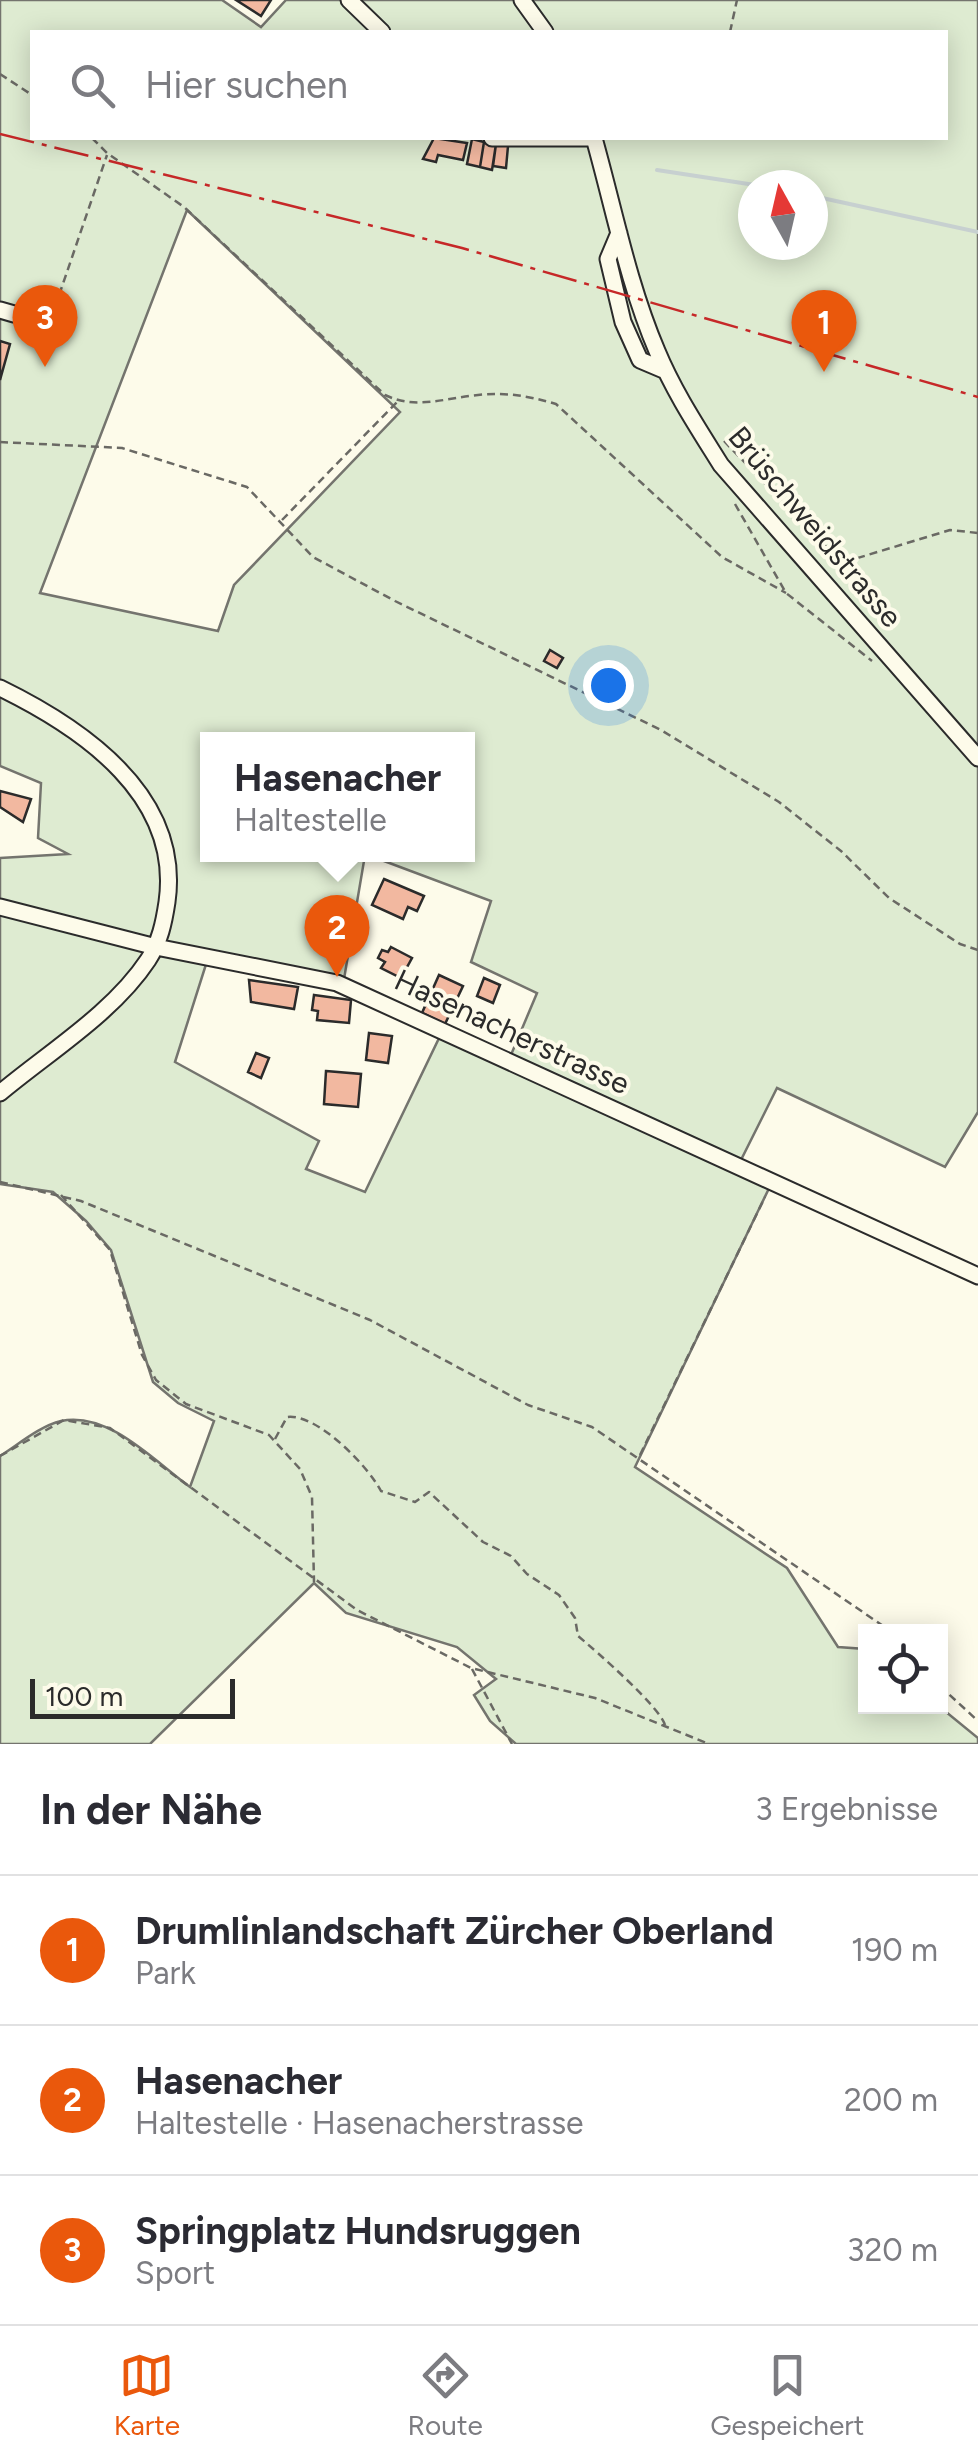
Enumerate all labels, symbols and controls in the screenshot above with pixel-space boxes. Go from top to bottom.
search box [30,30,948,140]
icon: search [65,58,120,113]
text: Hier suchen [145,62,348,108]
north arrow [738,170,828,260]
pin: 3 [12,284,78,367]
pin: 1 [792,290,856,372]
street label: Brüschweidstrasse [721,419,910,635]
your location [583,660,634,711]
popup [200,732,475,862]
text: Hasenacher [234,755,441,801]
text: Haltestelle [234,801,387,839]
pin: 2 [304,894,370,977]
street label: Hasenacherstrasse [389,961,635,1102]
map controls [858,1624,948,1714]
button: locate [858,1624,948,1714]
scale bar [30,1674,235,1718]
text: 100 m [45,1679,123,1713]
text: In der Nähe [40,1784,262,1835]
text: 3 Ergebnisse [755,1790,938,1828]
text: Drumlinlandschaft Zürcher Oberland [135,1908,774,1954]
text: 1 [66,1931,79,1969]
text: 190 m [851,1931,938,1969]
text: Park [135,1954,196,1992]
text: Hasenacher [135,2058,342,2104]
text: 2 [63,2081,82,2119]
text: 200 m [844,2081,938,2119]
text: Haltestelle · Hasenacherstrasse [135,2104,584,2142]
text: Springplatz Hundsruggen [135,2208,581,2254]
text: 3 [64,2231,81,2269]
text: 320 m [847,2231,938,2269]
text: Sport [135,2254,215,2292]
tab: Karte [114,2348,180,2442]
tab: Route [408,2348,483,2442]
tab: Gespeichert [710,2348,864,2442]

